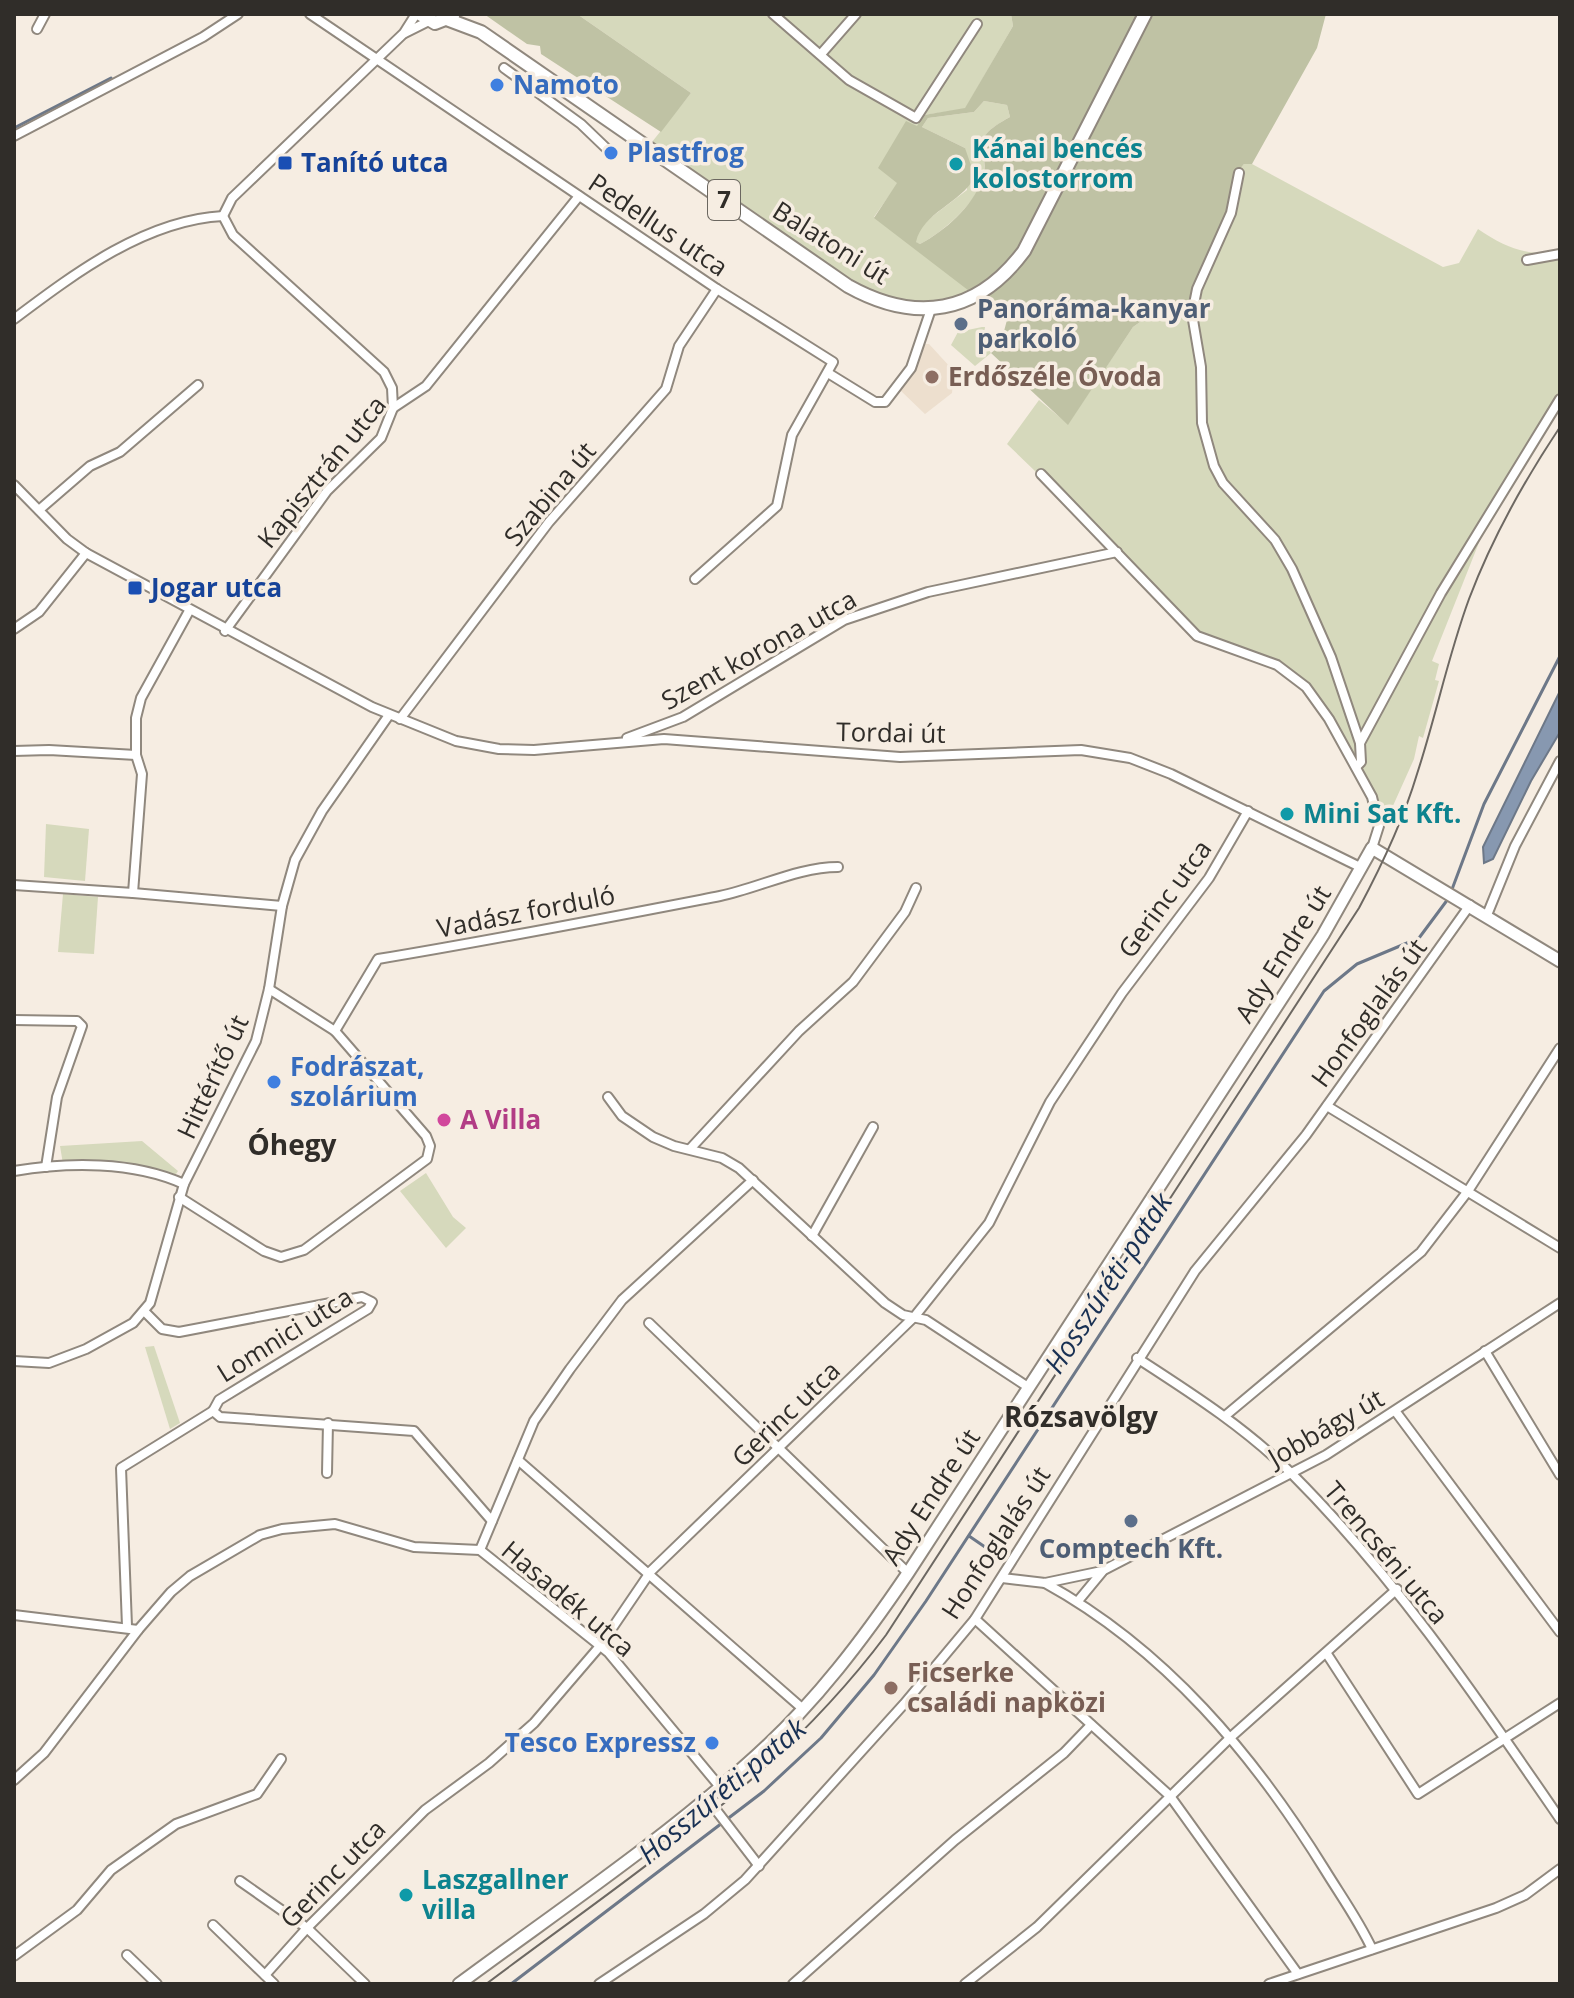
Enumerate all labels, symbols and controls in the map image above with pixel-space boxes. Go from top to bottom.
place label: Namoto [513,66,619,102]
marker: Namoto [488,76,506,94]
place label: Kánai bencés kolostorrom [972,130,1143,196]
place label: Plastfrog [627,134,744,170]
place label: Tanító utca [301,144,448,180]
marker: Plastfrog [602,144,620,162]
marker: Tanító utca [276,154,294,172]
marker: Kánai bencés kolostorrom [947,155,965,173]
street label: Pedellus utca [582,164,735,284]
road number: 7 [708,180,740,220]
street label: Balatoni út [766,192,897,292]
place label: Panoráma-kanyar parkoló [977,290,1211,356]
marker: Panoráma-kanyar parkoló [952,315,970,333]
place label: Erdőszéle Óvoda [948,358,1162,394]
marker: Erdőszéle Óvoda [923,368,941,386]
street label: Kapisztrán utca [249,388,394,555]
street label: Szabina út [495,434,603,553]
place label: Jogar utca [149,569,282,605]
marker: Jogar utca [126,579,144,597]
street label: Szent korona utca [655,581,863,718]
street label: Tordai út [836,713,946,751]
place label: Mini Sat Kft. [1303,795,1461,831]
marker: Mini Sat Kft. [1278,805,1296,823]
street label: Gerinc utca [1109,832,1219,965]
street label: Vadász forduló [434,876,618,946]
street label: Ady Endre út [1226,878,1339,1029]
street label: Honfoglalás út [1302,931,1434,1094]
street label: Hittérítő út [168,1009,256,1144]
place label: Fodrászat, szolárium [290,1048,424,1114]
marker: Fodrászat, szolárium [265,1073,283,1091]
place label: A Villa [460,1101,541,1137]
marker: A Villa [435,1111,453,1129]
district label: Óhegy [248,1125,337,1163]
water label: Hosszúréti-patak [1034,1184,1181,1380]
street label: Lomnici utca [210,1278,359,1390]
street label: Gerinc utca [723,1352,847,1474]
street label: Jobbágy út [1258,1380,1390,1476]
district label: Rózsavölgy [1004,1397,1158,1435]
street label: Ady Endre út [873,1421,988,1572]
street label: Honfoglalás út [932,1459,1058,1626]
street label: Trencséni utca [1316,1473,1457,1631]
marker: Comptech Kft. [1122,1512,1140,1530]
place label: Comptech Kft. [1039,1530,1223,1566]
street label: Hasadék utca [494,1532,643,1665]
place label: Ficserke családi napközi [907,1654,1106,1720]
marker: Ficserke családi napközi [882,1679,900,1697]
water label: Hosszúréti-patak [629,1708,814,1872]
place label: Tesco Expressz [505,1724,696,1760]
marker: Tesco Expressz [703,1734,721,1752]
street label: Gerinc utca [271,1811,393,1935]
place label: Laszgallner villa [422,1861,569,1927]
marker: Laszgallner villa [397,1886,415,1904]

